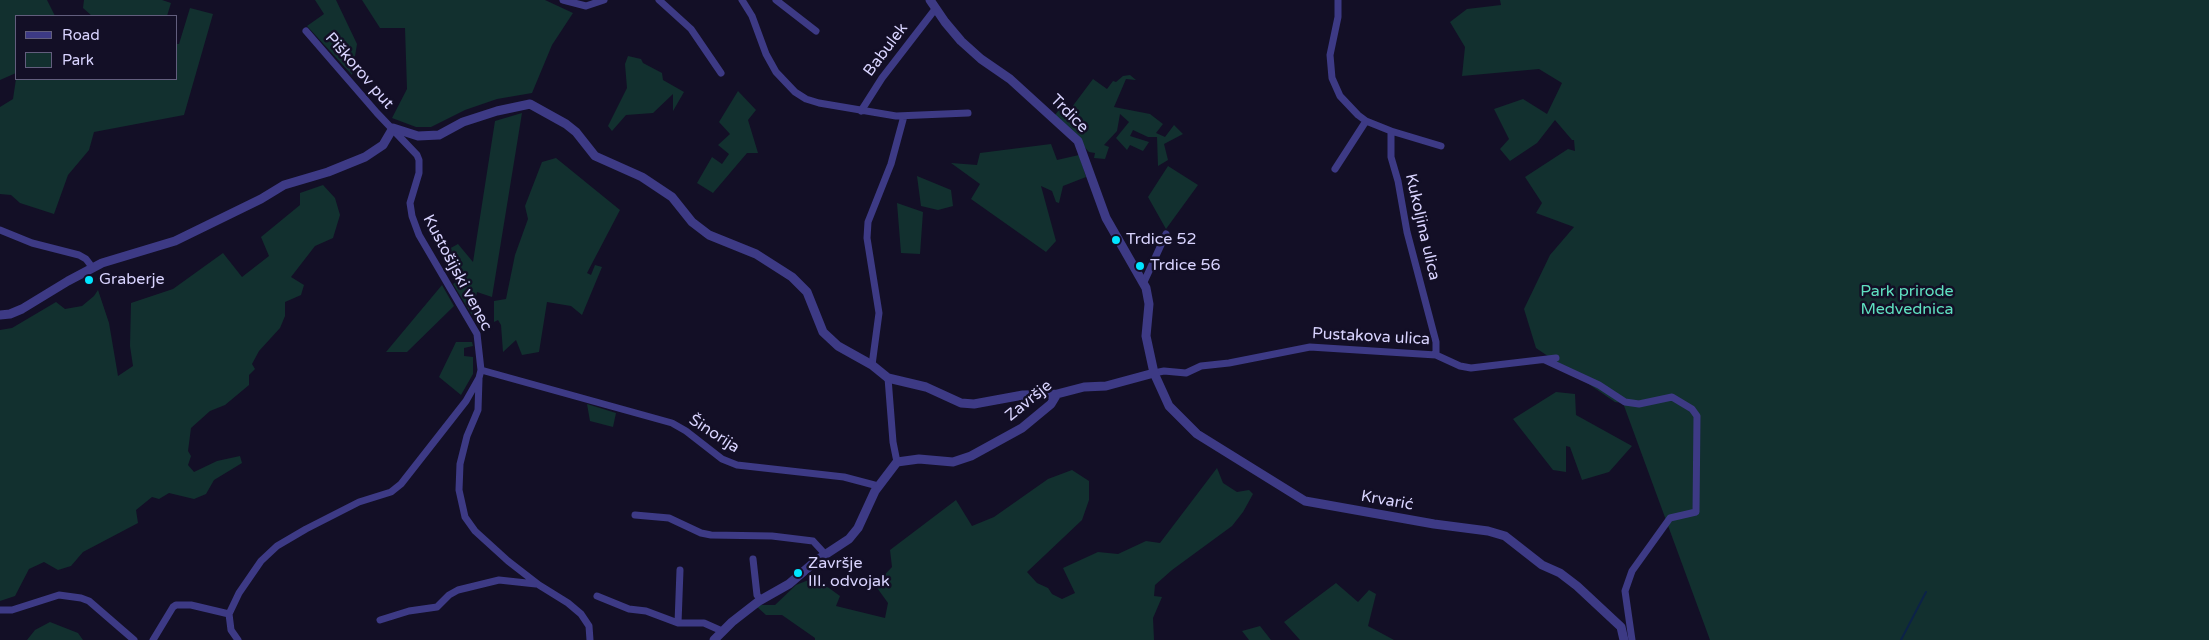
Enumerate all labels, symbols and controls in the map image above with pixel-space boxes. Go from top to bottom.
legend [15,15,178,80]
street label: Babulek [860,20,912,80]
text: Road [62,26,100,44]
street label: Piškorov put [321,29,397,113]
text: Park [62,51,94,69]
street label: Trdice [1046,91,1092,137]
street label: Kukoljina ulica [1400,172,1444,282]
street label: Kustošijski venec [418,212,496,334]
place label: Trdice 52 [1126,230,1197,250]
marker: Trdice 52 [1110,234,1122,246]
place label: Trdice 56 [1150,256,1221,276]
marker: Trdice 56 [1134,260,1146,272]
place label: Graberje [99,270,165,290]
marker: Graberje [83,274,95,286]
park label: Park prirode Medvednica [1860,282,1954,320]
street label: Pustakova ulica [1312,324,1430,350]
street label: Završje [1002,376,1056,426]
street label: Šinorija [685,411,743,457]
street label: Krvarić [1359,487,1415,515]
place label: Završje III. odvojak [808,554,890,592]
marker: Završje III. odvojak [792,567,804,579]

